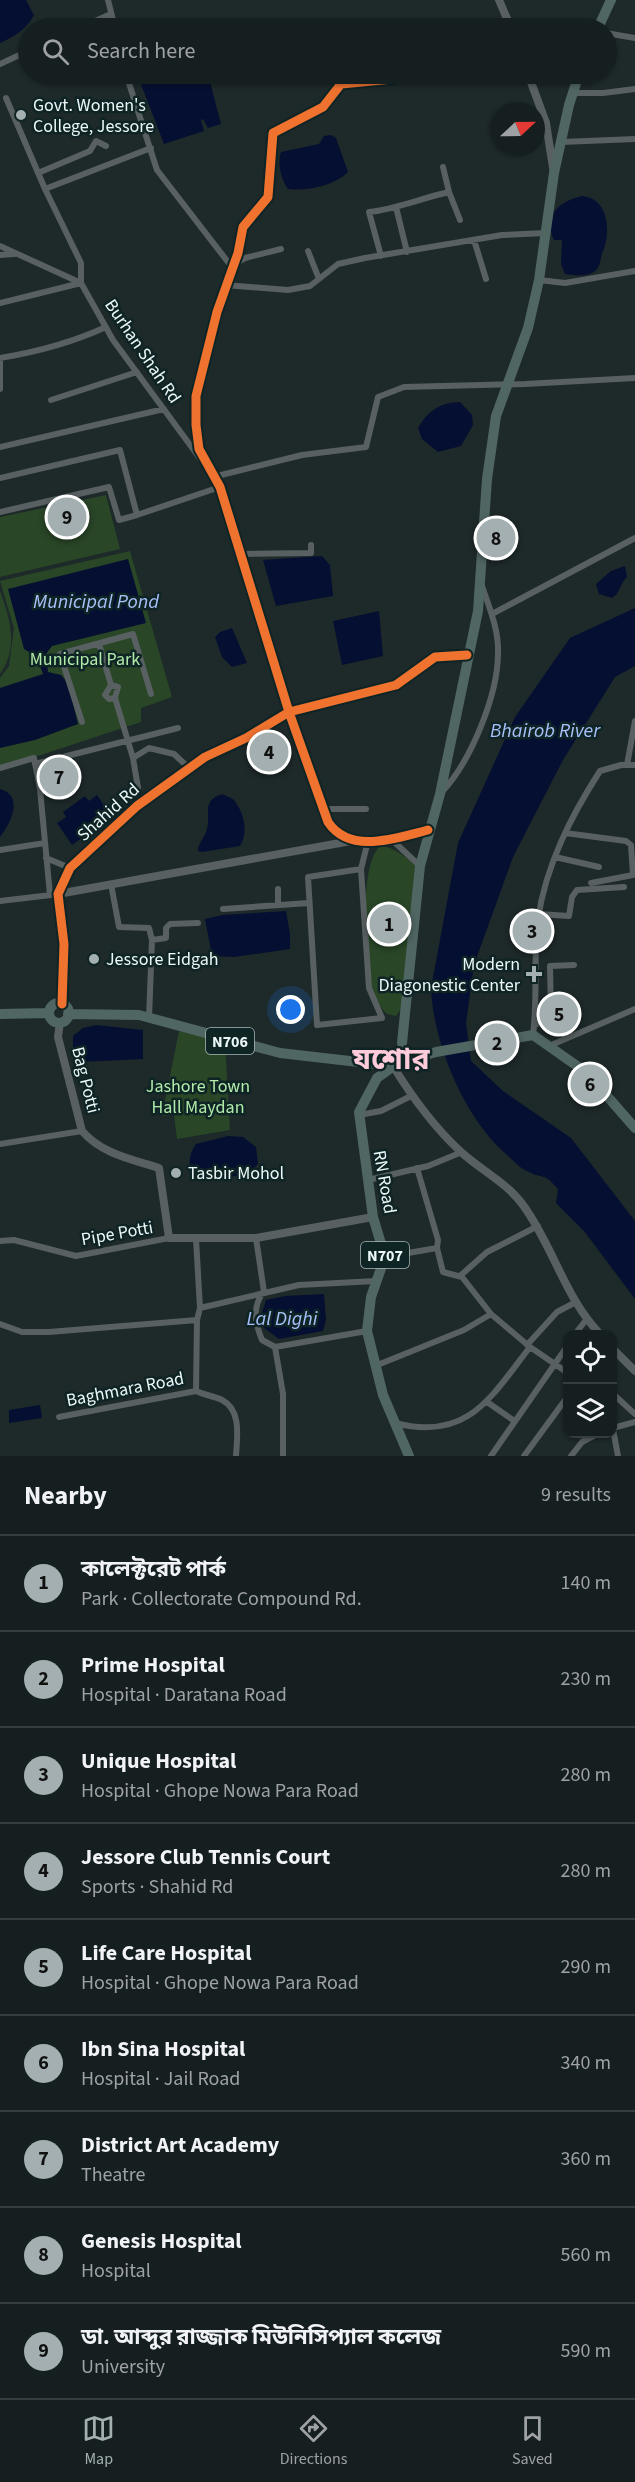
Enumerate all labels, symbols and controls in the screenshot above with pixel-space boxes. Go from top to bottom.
search box [18,18,617,84]
icon: search [39,35,72,68]
text: Search here [87,35,195,67]
place label: Govt. Women's College, Jessore [33,93,154,139]
north arrow [491,102,545,156]
marker: Govt. Women's College, Jessore [14,108,28,122]
street label: Burhan Shah Rd [98,294,187,408]
pin: 9 [48,494,86,540]
pin: 8 [476,516,516,560]
water label: Municipal Pond [33,588,160,616]
park label: Municipal Park [30,647,140,672]
water label: Bhairob River [490,717,601,745]
pin: 4 [250,730,288,774]
pin: 7 [40,754,78,800]
street label: Shahid Rd [72,778,145,847]
pin: 1 [370,902,408,946]
pin: 3 [512,908,552,954]
place label: Jessore Eidgah [106,947,219,972]
marker: Jessore Eidgah [87,952,101,966]
place label: Modern Diagonestic Center [379,952,521,998]
marker: Modern Diagonestic Center [525,965,543,983]
pin: 5 [540,992,578,1036]
your location [276,995,305,1024]
pin: 2 [478,1020,516,1066]
road number: N706 [206,1028,254,1054]
district label: যশোর [352,1038,430,1081]
street label: Bag Potti [65,1044,106,1116]
pin: 6 [570,1062,610,1106]
park label: Jashore Town Hall Maydan [146,1074,250,1120]
street label: RN Road [367,1148,402,1216]
place label: Tasbir Mohol [188,1161,284,1186]
marker: Tasbir Mohol [169,1166,183,1180]
street label: Pipe Potti [79,1215,155,1252]
road number: N707 [361,1242,409,1268]
water label: Lal Dighi [246,1305,318,1333]
map controls [563,1330,617,1438]
button: locate [563,1330,617,1384]
street label: Baghmara Road [64,1366,186,1413]
button: layers [563,1384,617,1438]
text: Nearby [24,1477,107,1514]
text: 9 results [541,1481,611,1509]
text: কালেক্টরেট পার্ক [81,1553,226,1585]
text: 1 [38,1569,49,1597]
text: 140 m [561,1569,611,1597]
text: Park · Collectorate Compound Rd. [81,1585,362,1613]
text: Prime Hospital [81,1649,225,1681]
text: 2 [38,1665,49,1693]
text: 230 m [561,1665,611,1693]
text: Hospital · Daratana Road [81,1681,287,1709]
text: Unique Hospital [81,1745,236,1777]
text: 3 [38,1761,49,1789]
text: 280 m [561,1761,611,1789]
text: Hospital · Ghope Nowa Para Road [81,1777,359,1805]
text: Jessore Club Tennis Court [81,1841,330,1873]
text: 4 [38,1857,49,1885]
text: 280 m [561,1857,611,1885]
text: Sports · Shahid Rd [81,1873,233,1901]
text: Life Care Hospital [81,1937,252,1969]
text: 5 [38,1953,49,1981]
text: 290 m [561,1953,611,1981]
text: Hospital · Ghope Nowa Para Road [81,1969,359,1997]
text: Ibn Sina Hospital [81,2033,245,2065]
text: 6 [38,2049,49,2077]
text: 340 m [561,2049,611,2077]
text: Hospital · Jail Road [81,2065,240,2093]
text: District Art Academy [81,2129,279,2161]
text: 7 [38,2145,49,2173]
text: 360 m [561,2145,611,2173]
text: Theatre [81,2161,145,2189]
text: Genesis Hospital [81,2225,242,2257]
text: 8 [38,2241,49,2269]
text: 560 m [561,2241,611,2269]
text: Hospital [81,2257,151,2285]
text: ডা. আব্দুর রাজ্জাক মিউনিসিপ্যাল কলেজ [81,2321,441,2353]
text: 9 [38,2337,49,2365]
text: 590 m [561,2337,611,2365]
text: University [81,2353,165,2381]
tab: Map [82,2412,115,2470]
tab: Directions [280,2412,347,2470]
tab: Saved [512,2412,553,2470]

